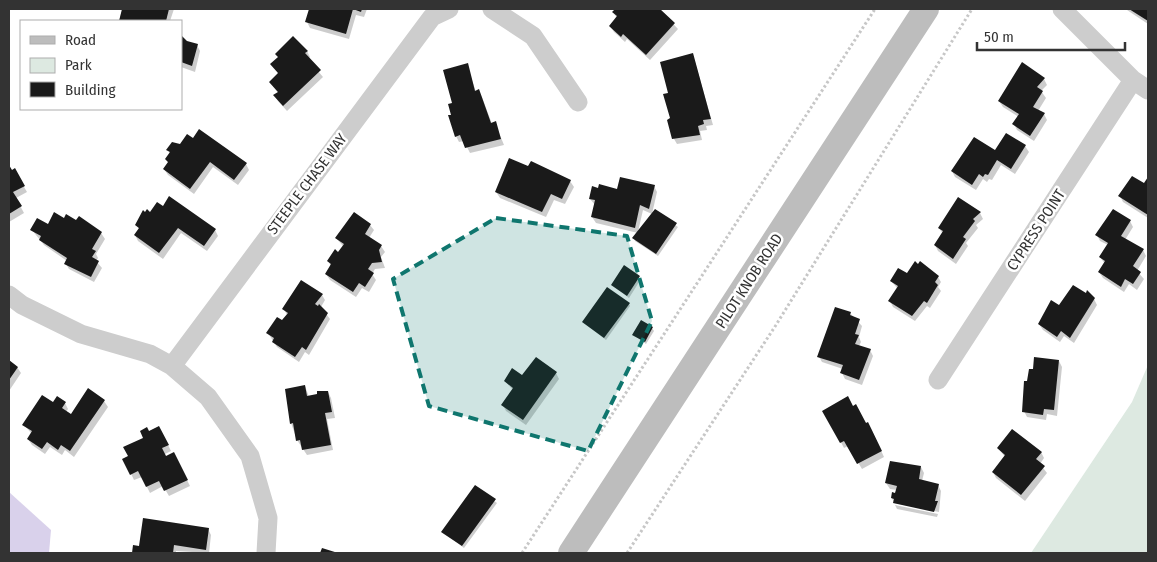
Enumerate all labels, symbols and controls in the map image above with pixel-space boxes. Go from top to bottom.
legend [20,20,182,110]
scale bar [977,20,1124,52]
text: 50 m [984,28,1014,46]
text: Road [65,31,96,49]
text: Park [65,56,92,74]
text: Building [65,81,116,99]
street label: STEEPLE CHASE WAY [263,130,351,238]
street label: CYPRESS POINT [1003,186,1069,274]
street label: PILOT KNOB ROAD [712,230,786,332]

